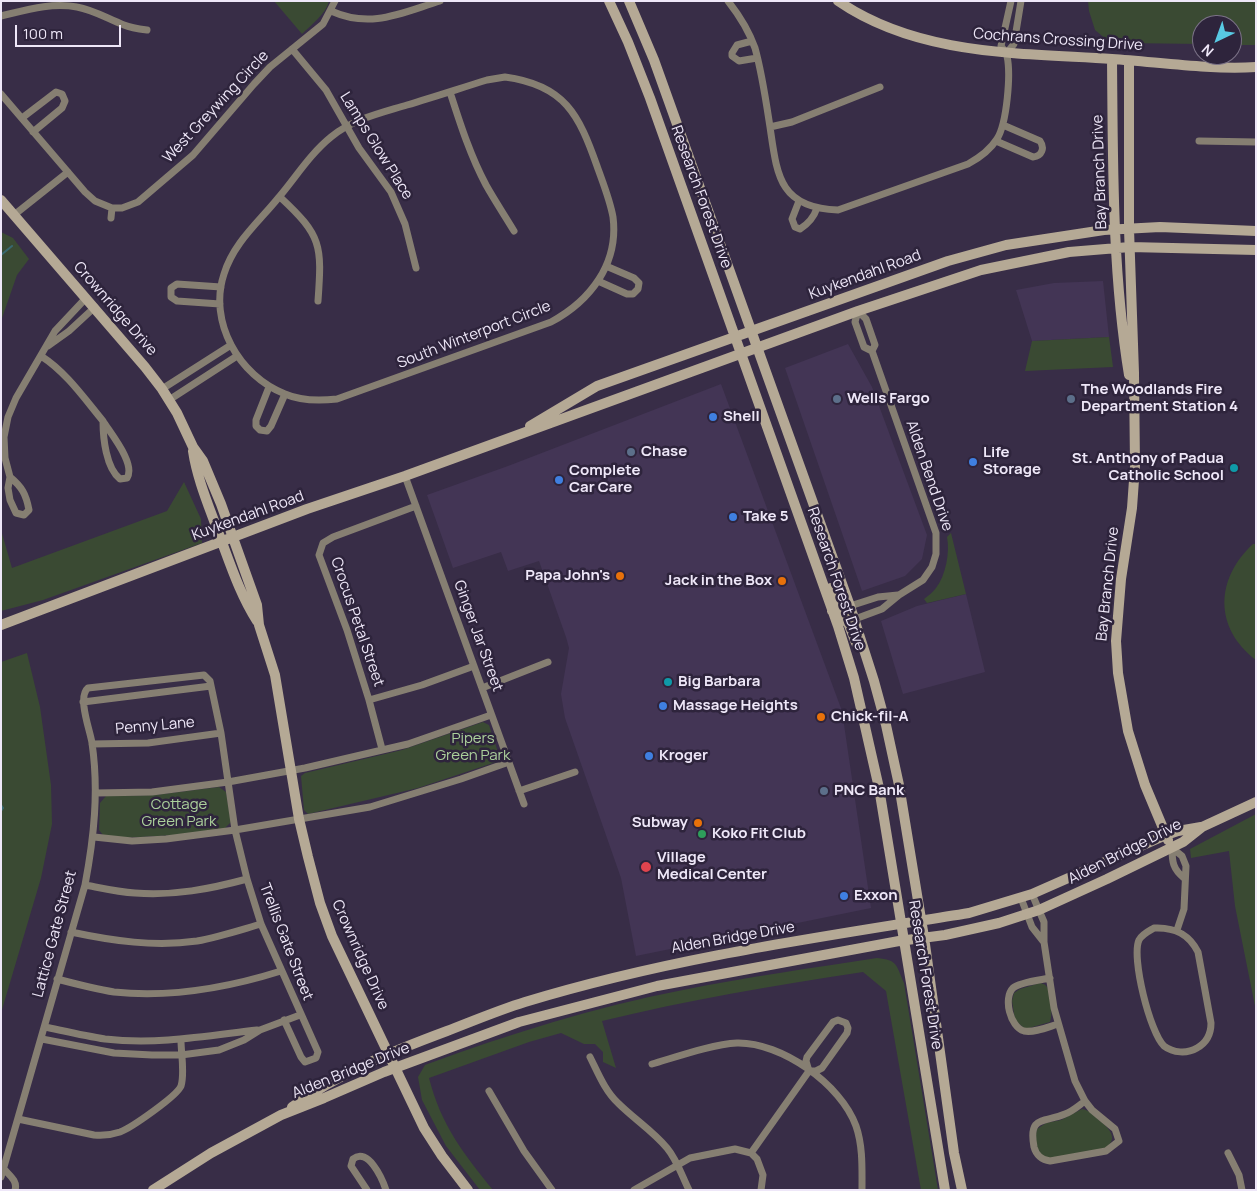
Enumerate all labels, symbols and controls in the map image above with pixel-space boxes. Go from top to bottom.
scale bar [18,15,124,47]
north arrow [1192,15,1242,65]
text: 100 m [23,23,63,44]
street label: Cochrans Crossing Drive [973,25,1143,55]
text: N [1197,40,1217,61]
street label: West Greywing Circle [159,47,273,167]
street label: Lamps Glow Place [336,89,416,203]
street label: Bay Branch Drive [1089,114,1111,230]
street label: Research Forest Drive [667,123,735,271]
street label: Kuykendahl Road [806,246,924,304]
street label: Crownridge Drive [69,258,161,360]
street label: South Winterport Circle [395,297,553,373]
place label: The Woodlands Fire Department Station 4 [1081,381,1238,416]
place label: Wells Fargo [847,390,930,408]
marker: Wells Fargo [831,393,843,405]
marker: The Woodlands Fire Department Station 4 [1065,393,1077,405]
place label: Shell [723,408,760,426]
marker: Shell [707,411,719,423]
street label: Alden Bend Drive [902,418,956,534]
place label: Chase [641,443,687,461]
place label: Life Storage [983,444,1041,479]
marker: Chase [625,446,637,458]
place label: St. Anthony of Padua Catholic School [1072,450,1224,485]
marker: Life Storage [967,456,979,468]
place label: Complete Car Care [569,462,640,497]
marker: St. Anthony of Padua Catholic School [1228,462,1240,474]
marker: Complete Car Care [553,474,565,486]
street label: Kuykendahl Road [189,487,307,545]
street label: Research Forest Drive [803,505,869,653]
place label: Take 5 [743,508,788,526]
marker: Take 5 [727,511,739,523]
street label: Bay Branch Drive [1093,526,1123,642]
street label: Crocus Petal Street [326,555,388,689]
place label: Papa John's [525,567,610,585]
marker: Papa John's [614,570,626,582]
place label: Jack in the Box [665,572,772,590]
marker: Jack in the Box [776,575,788,587]
street label: Ginger Jar Street [450,578,506,694]
place label: Big Barbara [678,673,760,691]
marker: Big Barbara [662,676,674,688]
place label: Massage Heights [673,697,798,715]
marker: Massage Heights [657,700,669,712]
place label: Chick-fil-A [831,708,909,726]
marker: Chick-fil-A [815,711,827,723]
street label: Penny Lane [115,714,195,738]
park label: Pipers Green Park [436,730,510,765]
place label: Kroger [659,747,708,765]
marker: Kroger [643,750,655,762]
place label: PNC Bank [834,782,904,800]
marker: PNC Bank [818,785,830,797]
park label: Cottage Green Park [142,796,216,831]
place label: Subway [632,814,688,832]
street label: Alden Bridge Drive [1065,816,1185,888]
marker: Subway [692,817,704,829]
place label: Koko Fit Club [712,825,806,843]
marker: Koko Fit Club [696,828,708,840]
place label: Village Medical Center [657,849,767,884]
marker: Village Medical Center [639,860,653,874]
street label: Lattice Gate Street [29,868,81,1000]
street label: Trellis Gate Street [255,881,317,1003]
place label: Exxon [854,887,898,905]
marker: Exxon [838,890,850,902]
street label: Crownridge Drive [328,897,392,1013]
street label: Research Forest Drive [904,899,946,1051]
street label: Alden Bridge Drive [670,918,796,958]
street label: Alden Bridge Drive [290,1039,412,1103]

